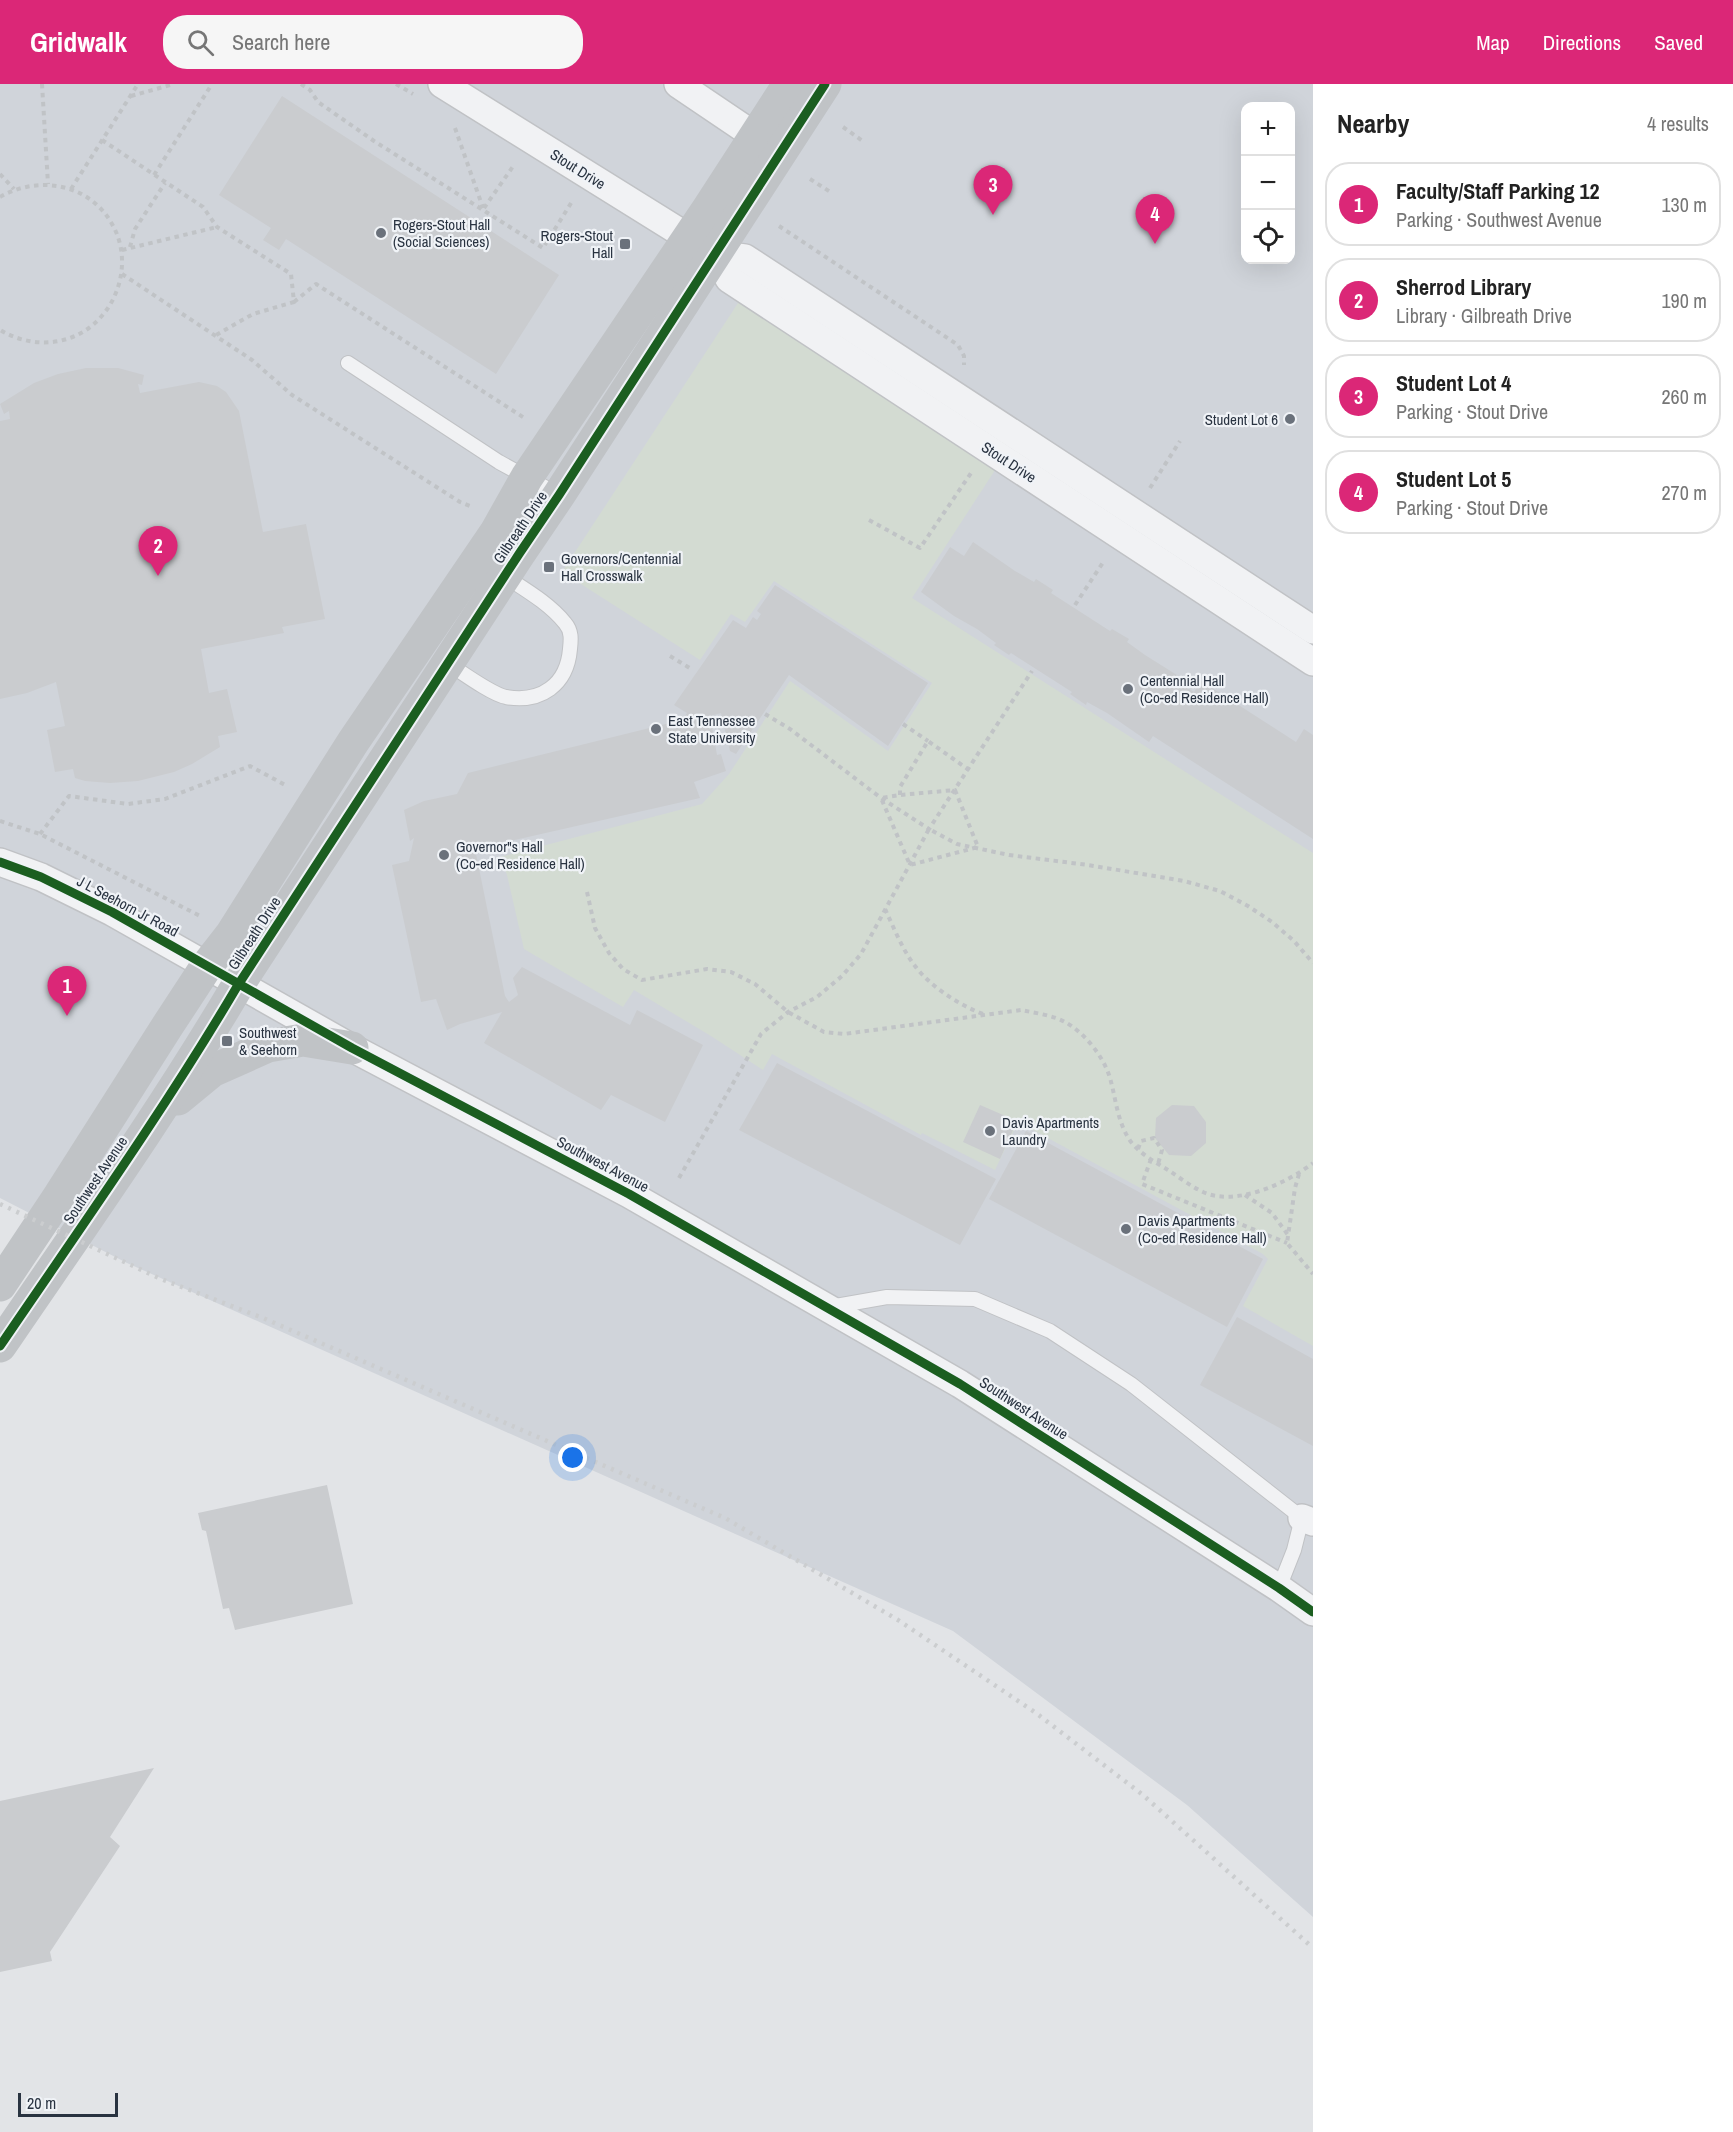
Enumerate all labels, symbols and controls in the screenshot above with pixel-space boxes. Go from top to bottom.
search box [163,15,583,69]
text: Gridwalk [30,23,127,61]
icon: search [184,26,217,59]
text: Search here [232,27,330,57]
text: Map [1476,28,1510,57]
text: Directions [1543,28,1621,57]
text: Saved [1654,28,1703,57]
map controls [1241,102,1295,264]
button: + [1241,102,1295,156]
text: Nearby [1337,106,1409,141]
text: 4 results [1647,110,1709,137]
street label: Stout Drive [546,144,610,194]
button: − [1241,156,1295,210]
pin: 3 [974,166,1012,215]
text: Faculty/Staff Parking 12 [1396,176,1600,206]
text: 1 [1354,191,1363,218]
text: 130 m [1661,191,1707,218]
pin: 4 [1136,194,1174,244]
text: Parking · Southwest Avenue [1396,206,1602,233]
button: locate [1241,210,1295,264]
place label: Rogers-Stout Hall (Social Sciences) [393,214,490,252]
place label: Rogers-Stout Hall [541,225,614,263]
marker: Rogers-Stout Hall (Social Sciences) [374,226,388,240]
marker: Rogers-Stout Hall [618,237,632,251]
text: Sherrod Library [1396,272,1531,302]
text: 2 [1354,287,1363,314]
text: 190 m [1661,287,1707,314]
text: Library · Gilbreath Drive [1396,302,1572,329]
text: Student Lot 4 [1396,368,1511,398]
text: 3 [1354,383,1363,410]
text: 260 m [1661,383,1707,410]
text: Parking · Stout Drive [1396,398,1548,425]
place label: Student Lot 6 [1205,409,1278,430]
marker: Student Lot 6 [1283,412,1297,426]
street label: Stout Drive [977,436,1041,488]
text: Student Lot 5 [1396,464,1511,494]
text: 4 [1354,479,1363,506]
text: 270 m [1661,479,1707,506]
street label: Gilbreath Drive [488,486,552,567]
text: Parking · Stout Drive [1396,494,1548,521]
pin: 2 [138,526,178,576]
place label: Governors/Centennial Hall Crosswalk [561,548,681,586]
marker: Governors/Centennial Hall Crosswalk [542,560,556,574]
place label: Centennial Hall (Co-ed Residence Hall) [1140,670,1269,708]
marker: Centennial Hall (Co-ed Residence Hall) [1121,682,1135,696]
place label: East Tennessee State University [668,710,756,748]
marker: East Tennessee State University [649,722,663,736]
place label: Governor"s Hall (Co-ed Residence Hall) [456,836,585,874]
marker: Governor"s Hall (Co-ed Residence Hall) [437,848,451,862]
street label: J L Seehorn Jr Road [73,870,183,942]
street label: Gilbreath Drive [222,892,286,974]
pin: 1 [48,966,86,1016]
place label: Southwest & Seehorn [239,1022,297,1060]
marker: Southwest & Seehorn [220,1034,234,1048]
place label: Davis Apartments Laundry [1002,1112,1099,1150]
marker: Davis Apartments Laundry [983,1124,997,1138]
street label: Southwest Avenue [553,1131,653,1197]
street label: Southwest Avenue [58,1132,132,1228]
place label: Davis Apartments (Co-ed Residence Hall) [1138,1210,1267,1248]
marker: Davis Apartments (Co-ed Residence Hall) [1119,1222,1133,1236]
street label: Southwest Avenue [976,1372,1072,1445]
your location [558,1443,587,1472]
scale bar [18,2090,118,2118]
text: 20 m [27,2092,56,2114]

